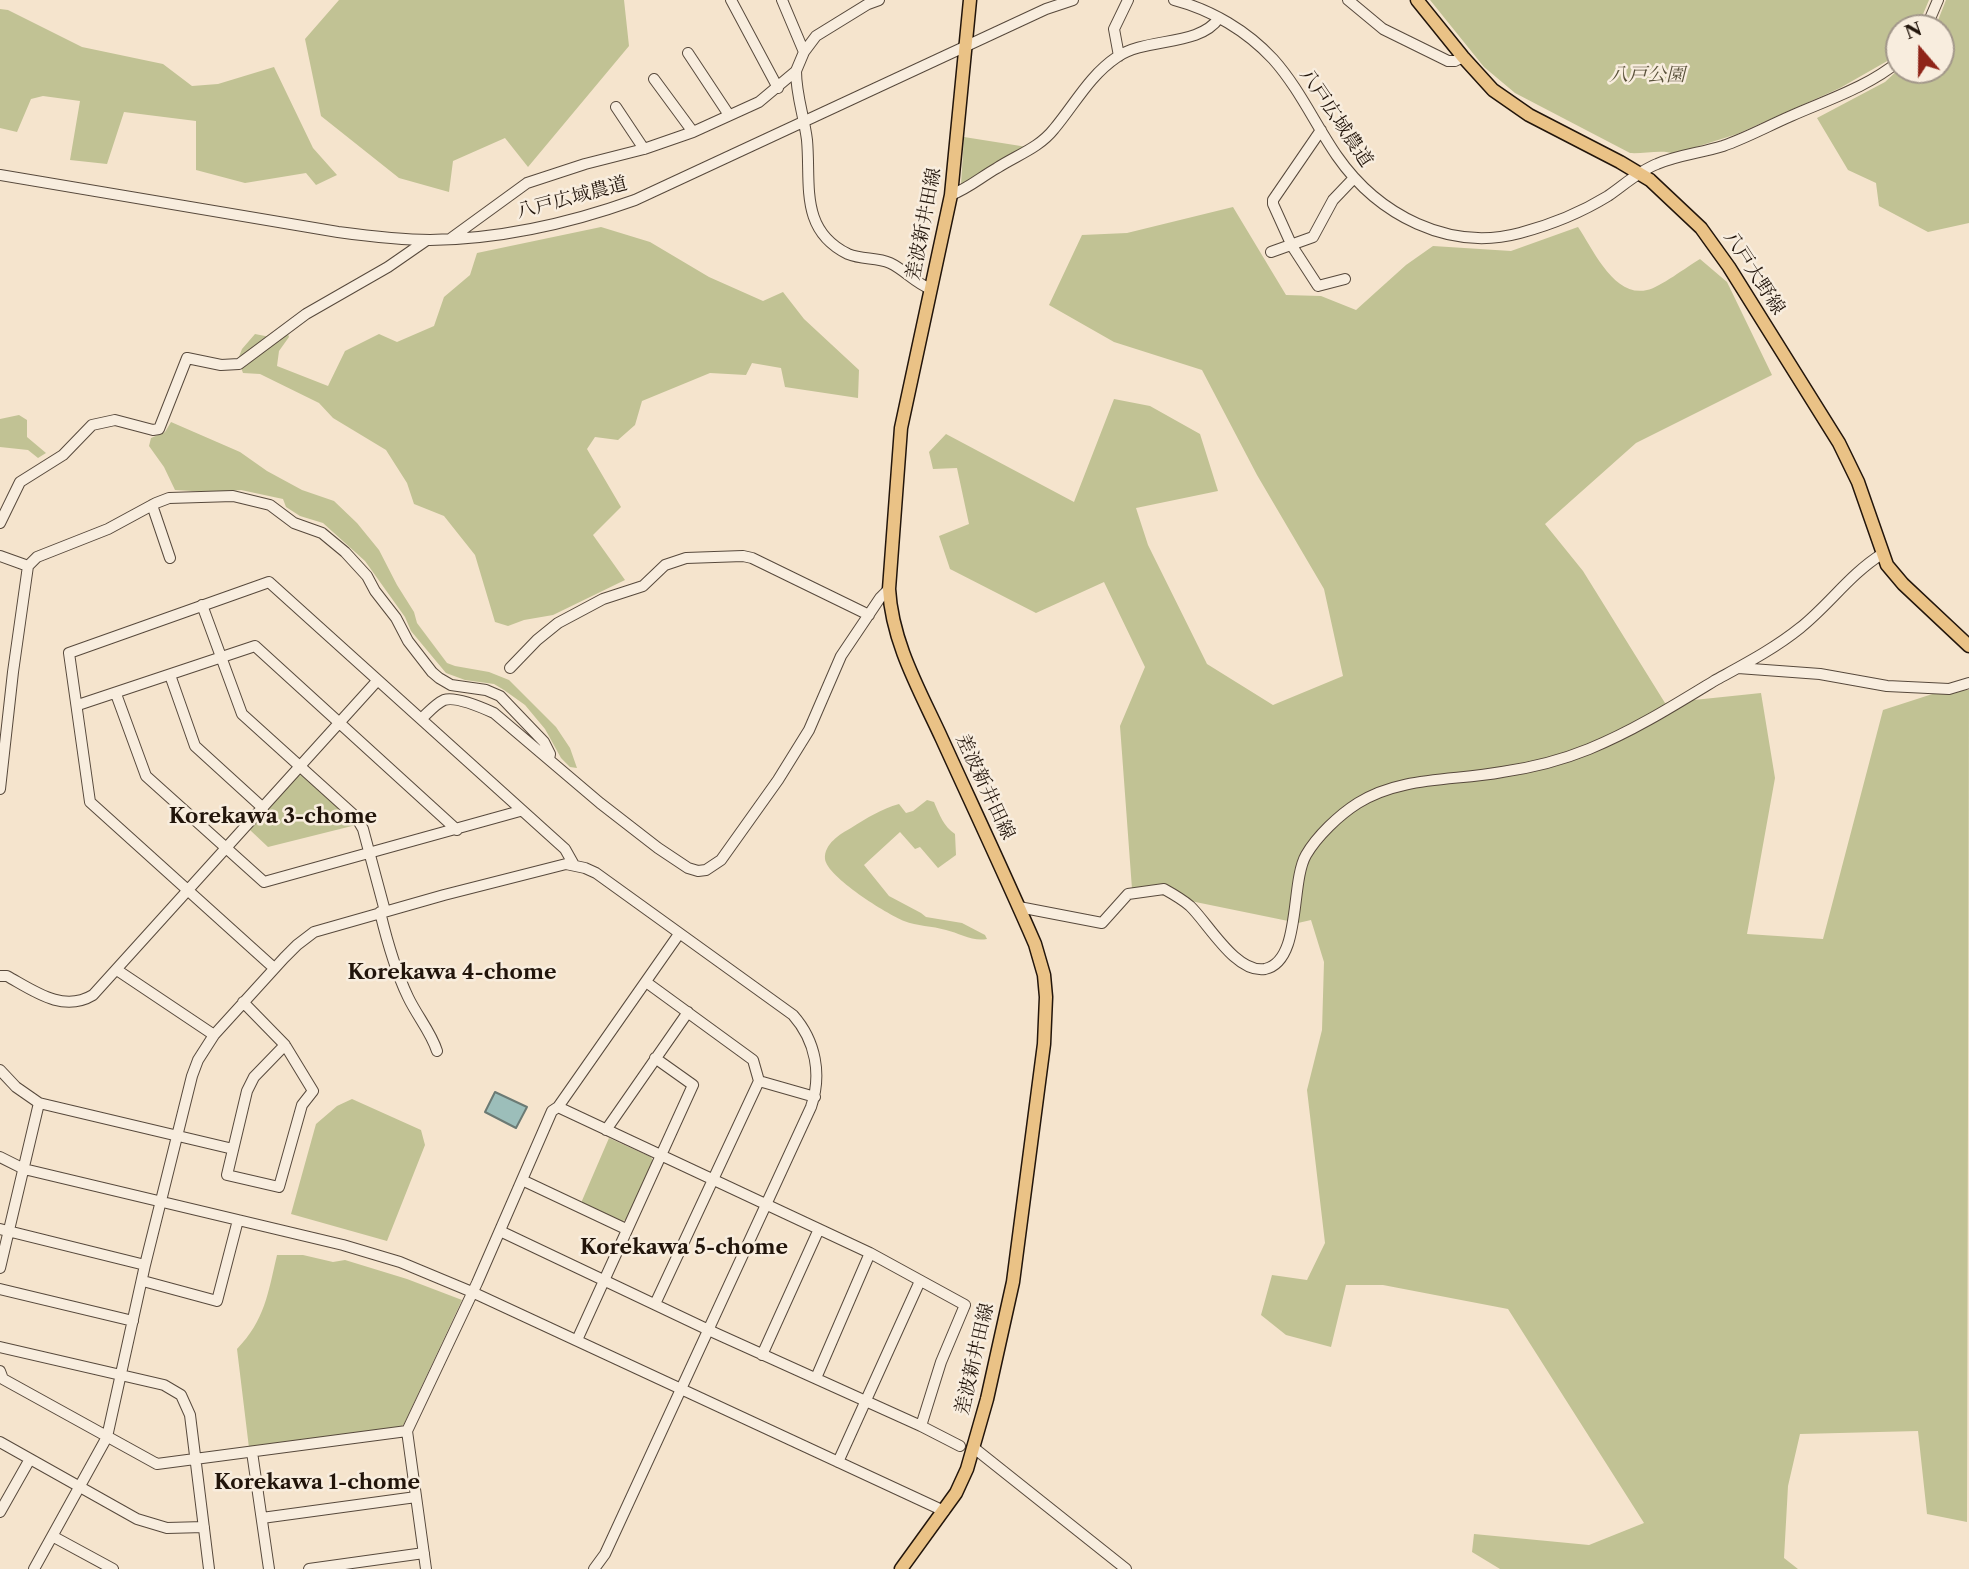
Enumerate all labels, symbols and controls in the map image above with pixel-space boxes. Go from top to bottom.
north arrow [1885,14,1955,84]
text: N [1902,17,1925,44]
street label: 八戸広域農道 [1295,64,1377,172]
park label: 八戸公園 [1609,65,1685,87]
street label: 差波新井田線 [902,166,946,282]
street label: 八戸広域農道 [514,172,630,224]
street label: 八戸大野線 [1719,227,1789,319]
street label: 差波新井田線 [951,731,1019,843]
district label: Korekawa 3-chome [169,804,377,830]
district label: Korekawa 4-chome [348,960,556,986]
district label: Korekawa 5-chome [580,1235,788,1261]
street label: 差波新井田線 [951,1301,999,1417]
district label: Korekawa 1-chome [214,1470,420,1496]

